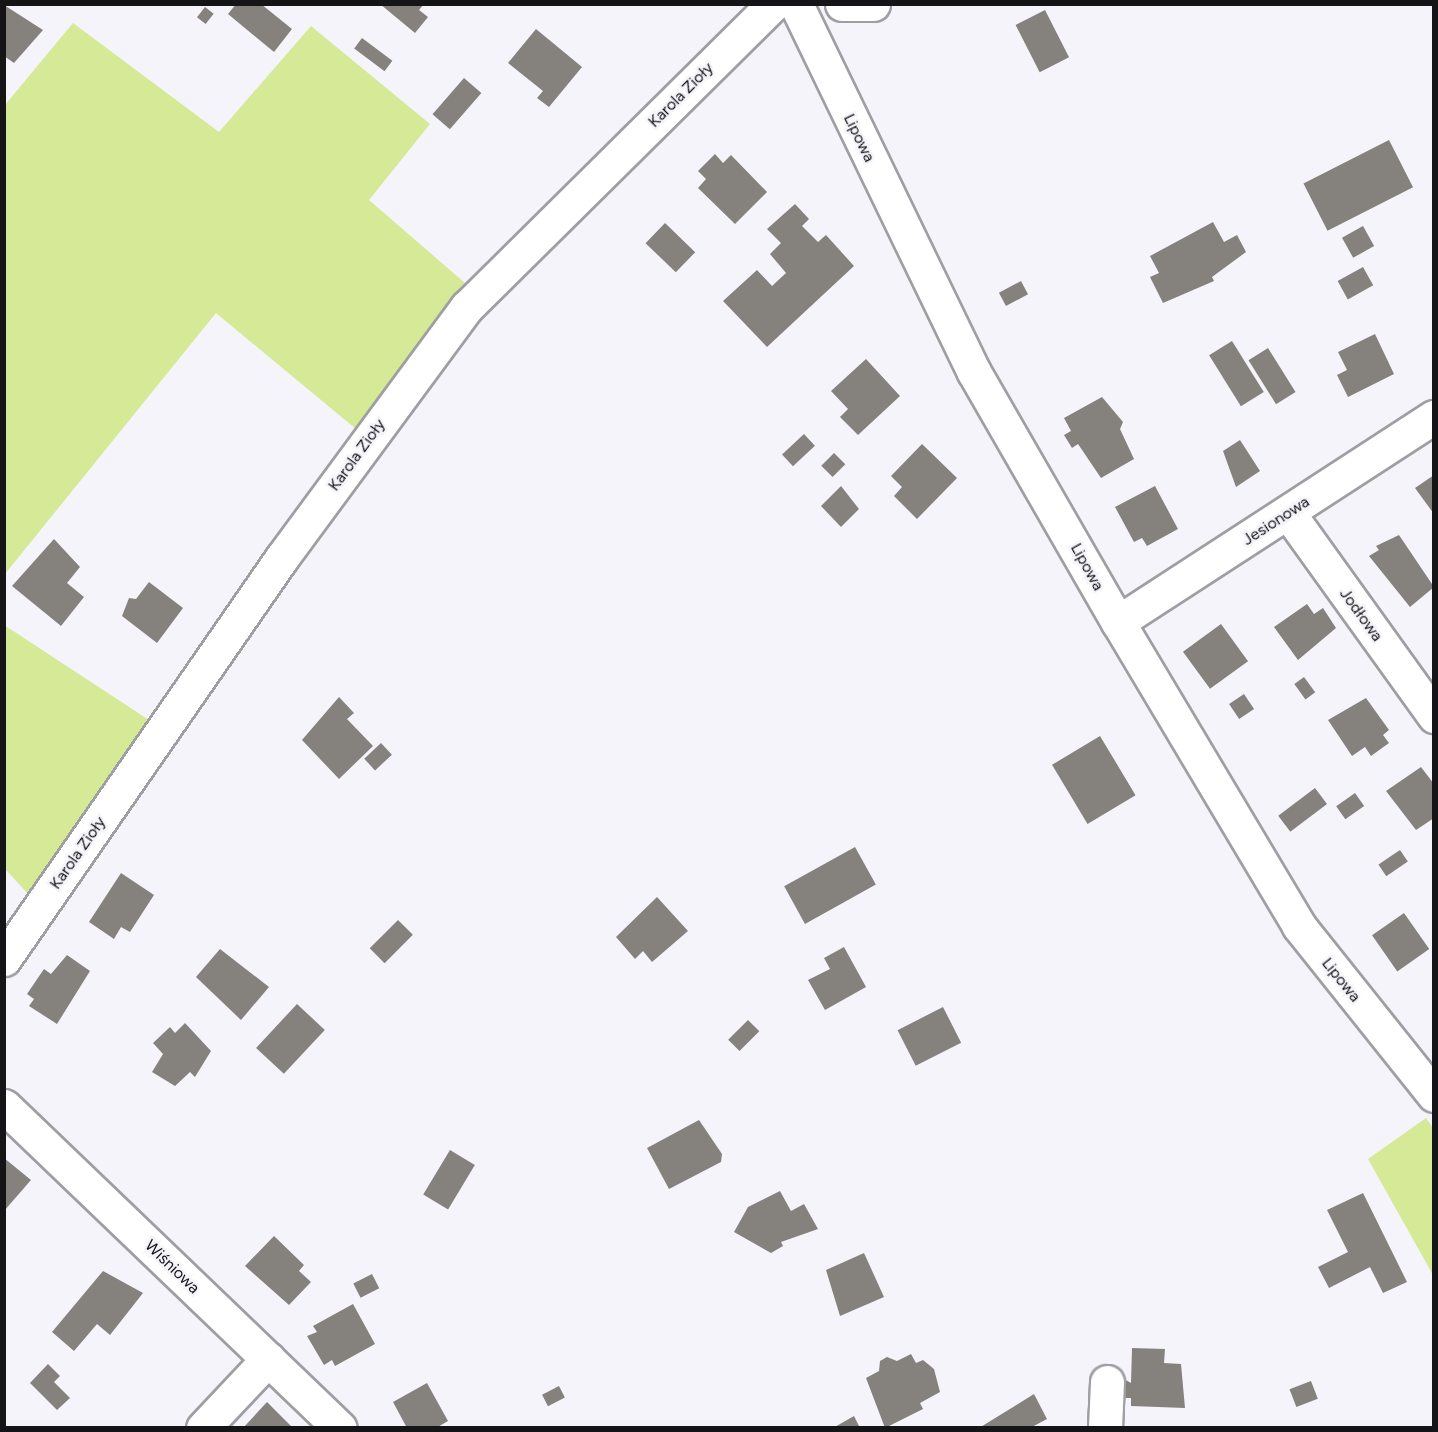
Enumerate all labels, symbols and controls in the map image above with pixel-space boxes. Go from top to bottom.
street label: Karola Zioły [644,58,718,132]
street label: Lipowa [839,111,879,165]
street label: Karola Zioły [324,415,390,495]
street label: Jesionowa [1239,492,1313,550]
street label: Lipowa [1066,540,1108,594]
street label: Jodłowa [1335,585,1387,645]
street label: Karola Zioły [46,813,110,893]
street label: Lipowa [1317,954,1365,1006]
street label: Wiśniowa [141,1236,203,1298]

